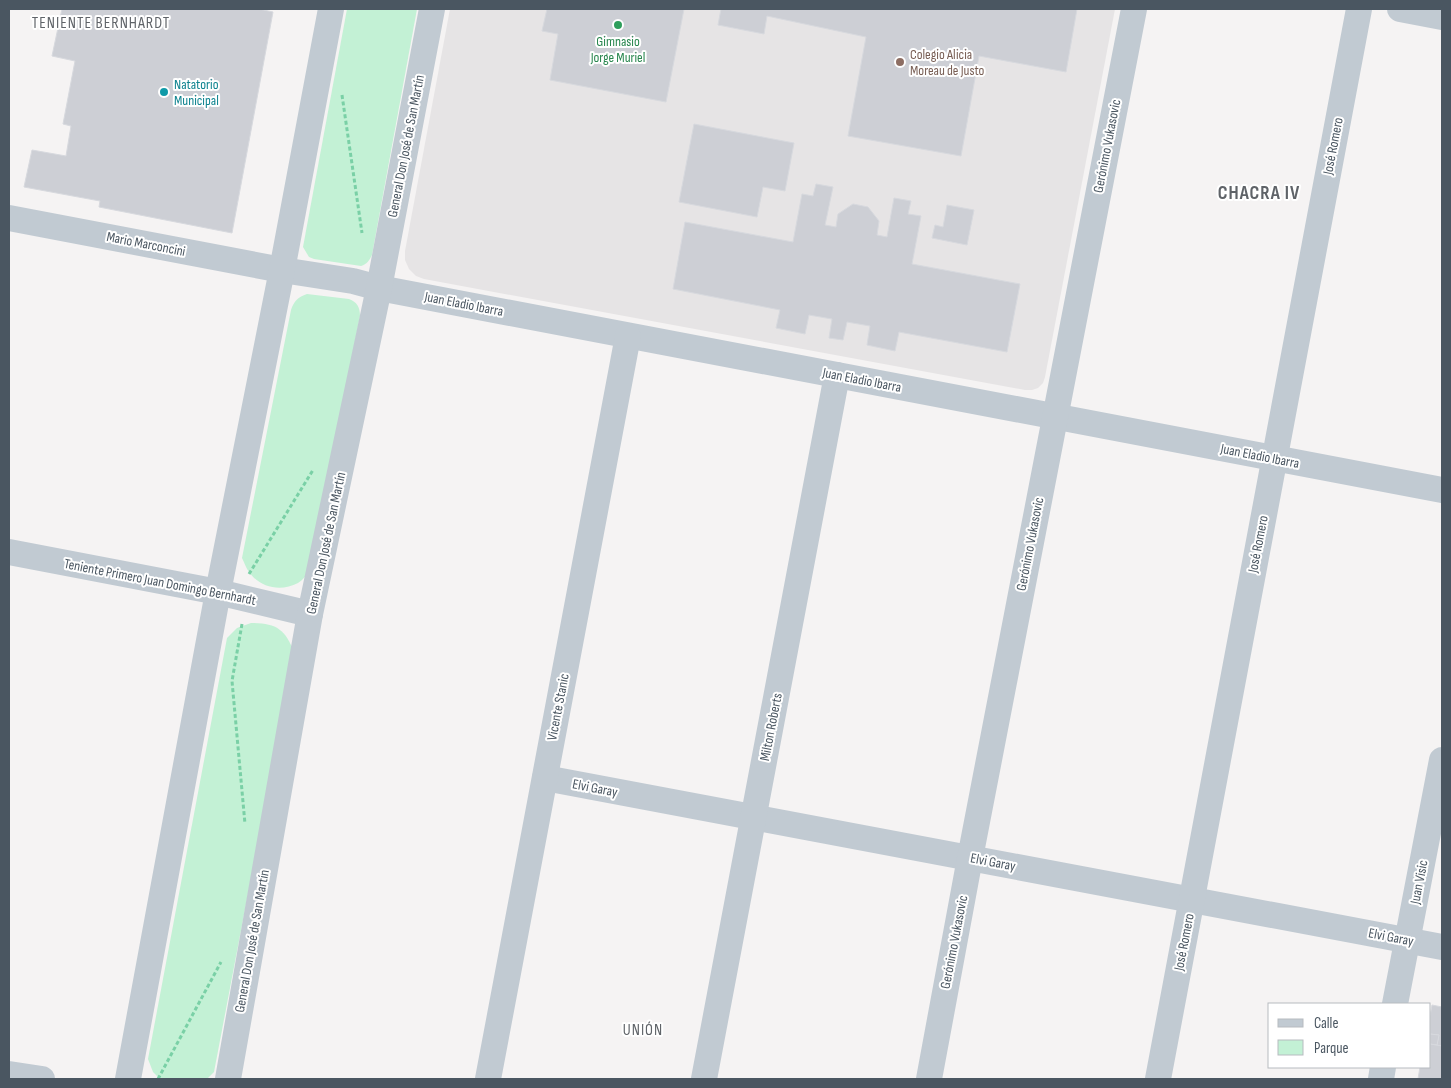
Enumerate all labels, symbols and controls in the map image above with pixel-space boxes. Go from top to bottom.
district label: TENIENTE BERNHARDT [32,14,170,33]
marker: Gimnasio Jorge Muriel [612,19,624,31]
place label: Gimnasio Jorge Muriel [590,33,645,66]
place label: Colegio Alicia Moreau de Justo [910,46,985,79]
marker: Colegio Alicia Moreau de Justo [894,56,906,68]
street label: General Don José de San Martín [384,73,428,219]
place label: Natatorio Municipal [174,76,219,109]
marker: Natatorio Municipal [158,86,170,98]
street label: Gerónimo Vukasovic [1090,98,1124,194]
street label: José Romero [1319,116,1347,177]
district label: CHACRA IV [1218,182,1300,205]
street label: Mario Marconcini [105,228,187,260]
street label: Juan Eladio Ibarra [422,288,505,320]
street label: Juan Eladio Ibarra [820,364,903,396]
street label: Juan Eladio Ibarra [1218,440,1301,472]
street label: General Don José de San Martín [303,470,349,616]
street label: Gerónimo Vukasovic [1013,496,1047,592]
street label: José Romero [1244,514,1272,575]
street label: Teniente Primero Juan Domingo Bernhardt [63,555,257,609]
street label: Vicente Stanic [543,672,573,742]
street label: Milton Roberts [756,692,786,762]
street label: Elvi Garay [571,775,619,801]
street label: Elvi Garay [969,849,1017,875]
street label: Juan Visic [1406,859,1432,906]
street label: General Don José de San Martín [231,868,273,1014]
street label: Gerónimo Vukasovic [937,894,971,990]
street label: José Romero [1170,912,1198,973]
street label: Elvi Garay [1367,924,1415,950]
legend [1268,1003,1431,1068]
text: Calle [1314,1014,1338,1033]
district label: UNIÓN [623,1021,663,1040]
text: Parque [1314,1039,1349,1058]

